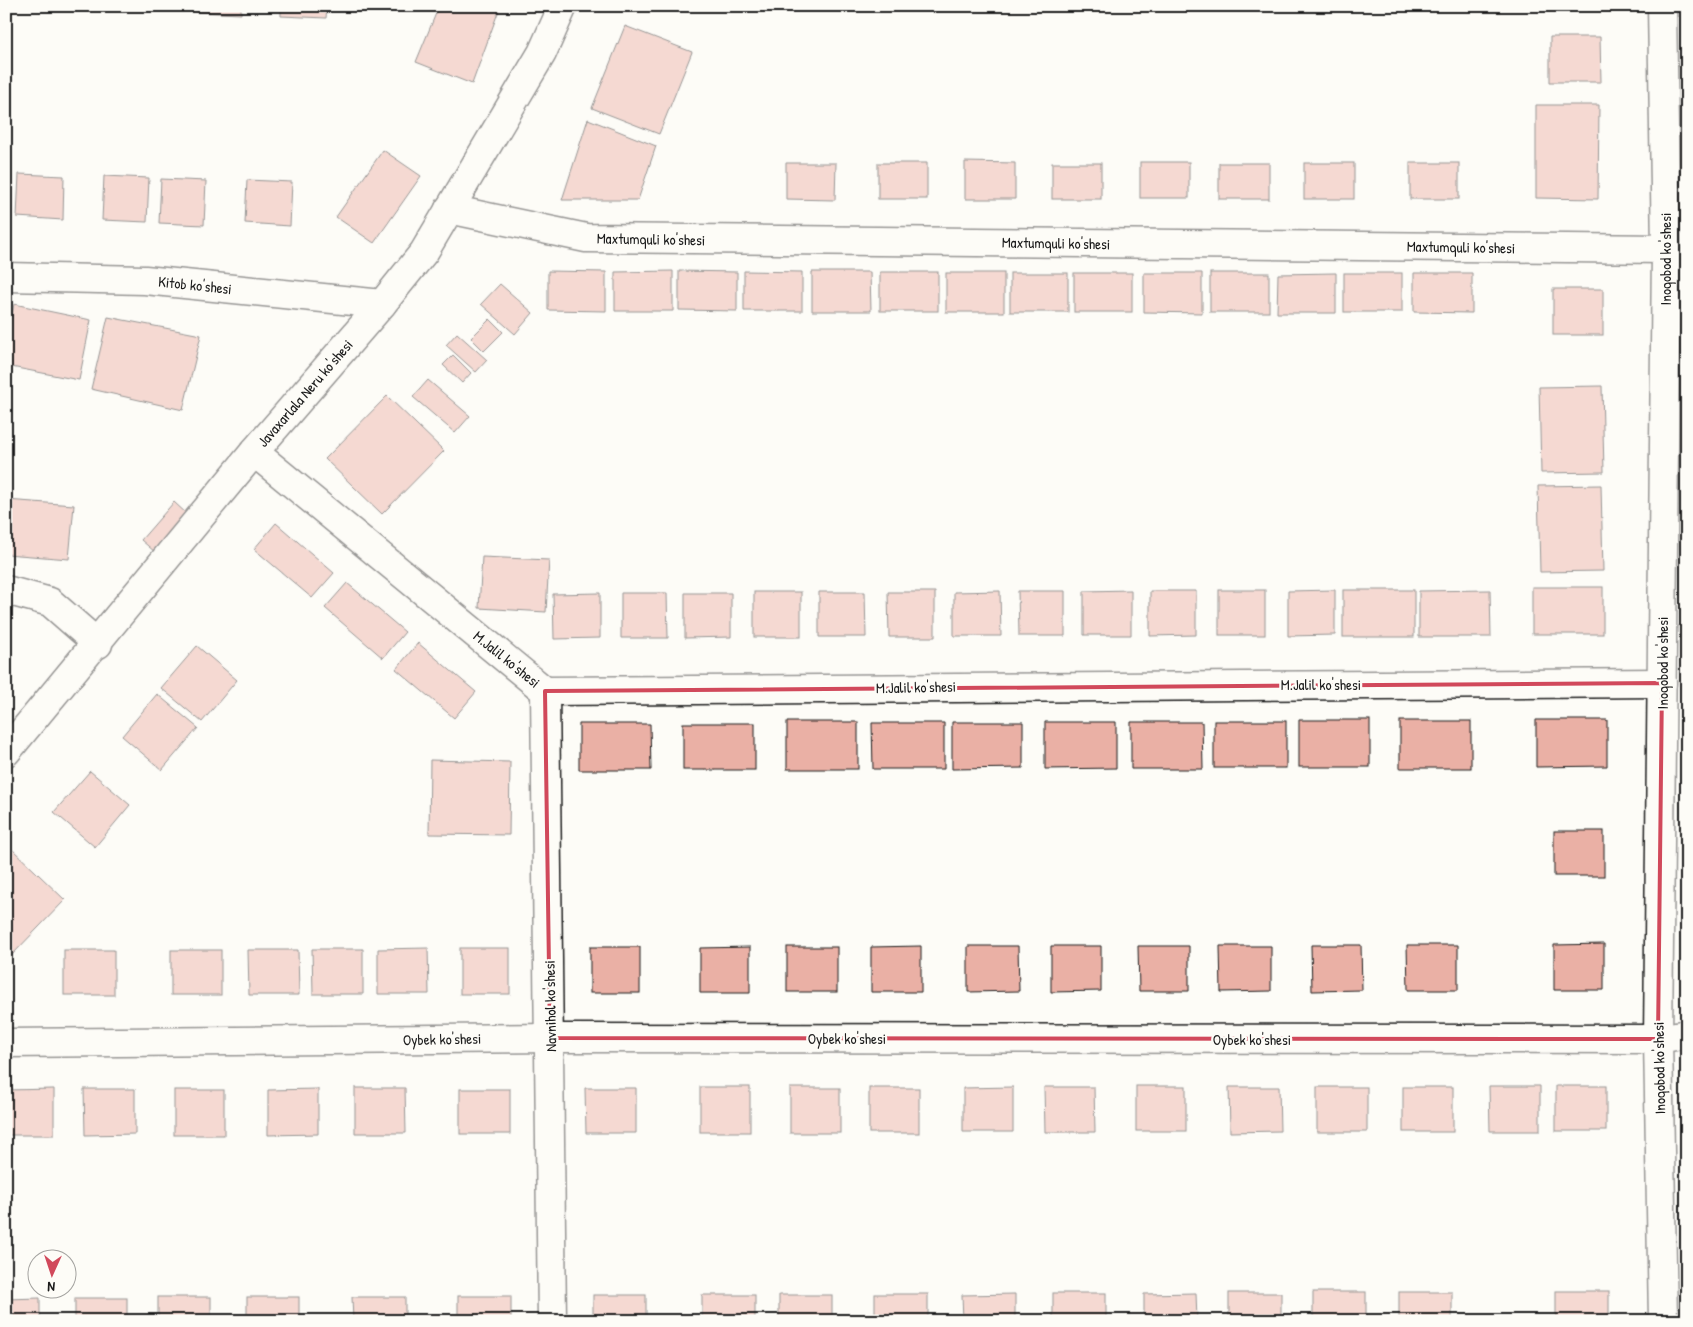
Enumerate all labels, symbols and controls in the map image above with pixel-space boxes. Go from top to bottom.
street label: Inoqobod ko'shesi [1655,213,1676,305]
street label: Maxtumquli ko'shesi [597,228,705,250]
street label: Maxtumquli ko'shesi [1002,232,1110,254]
street label: Maxtumquli ko'shesi [1407,236,1515,258]
street label: Kitob ko'shesi [157,271,233,299]
street label: Javaxarlala Neru ko'shesi [252,335,358,451]
street label: Inoqobod ko'shesi [1652,617,1673,709]
street label: M.Jalil ko'shesi [469,626,545,692]
street label: M.Jalil ko'shesi [1281,674,1361,695]
street label: M.Jalil ko'shesi [876,676,956,698]
street label: Navnihol ko'shesi [539,960,561,1052]
street label: Inoqobod ko'shesi [1648,1021,1670,1115]
street label: Oybek ko'shesi [403,1028,481,1050]
street label: Oybek ko'shesi [808,1028,886,1049]
street label: Oybek ko'shesi [1213,1029,1291,1050]
north arrow [28,1250,78,1300]
text: N [47,1278,56,1297]

